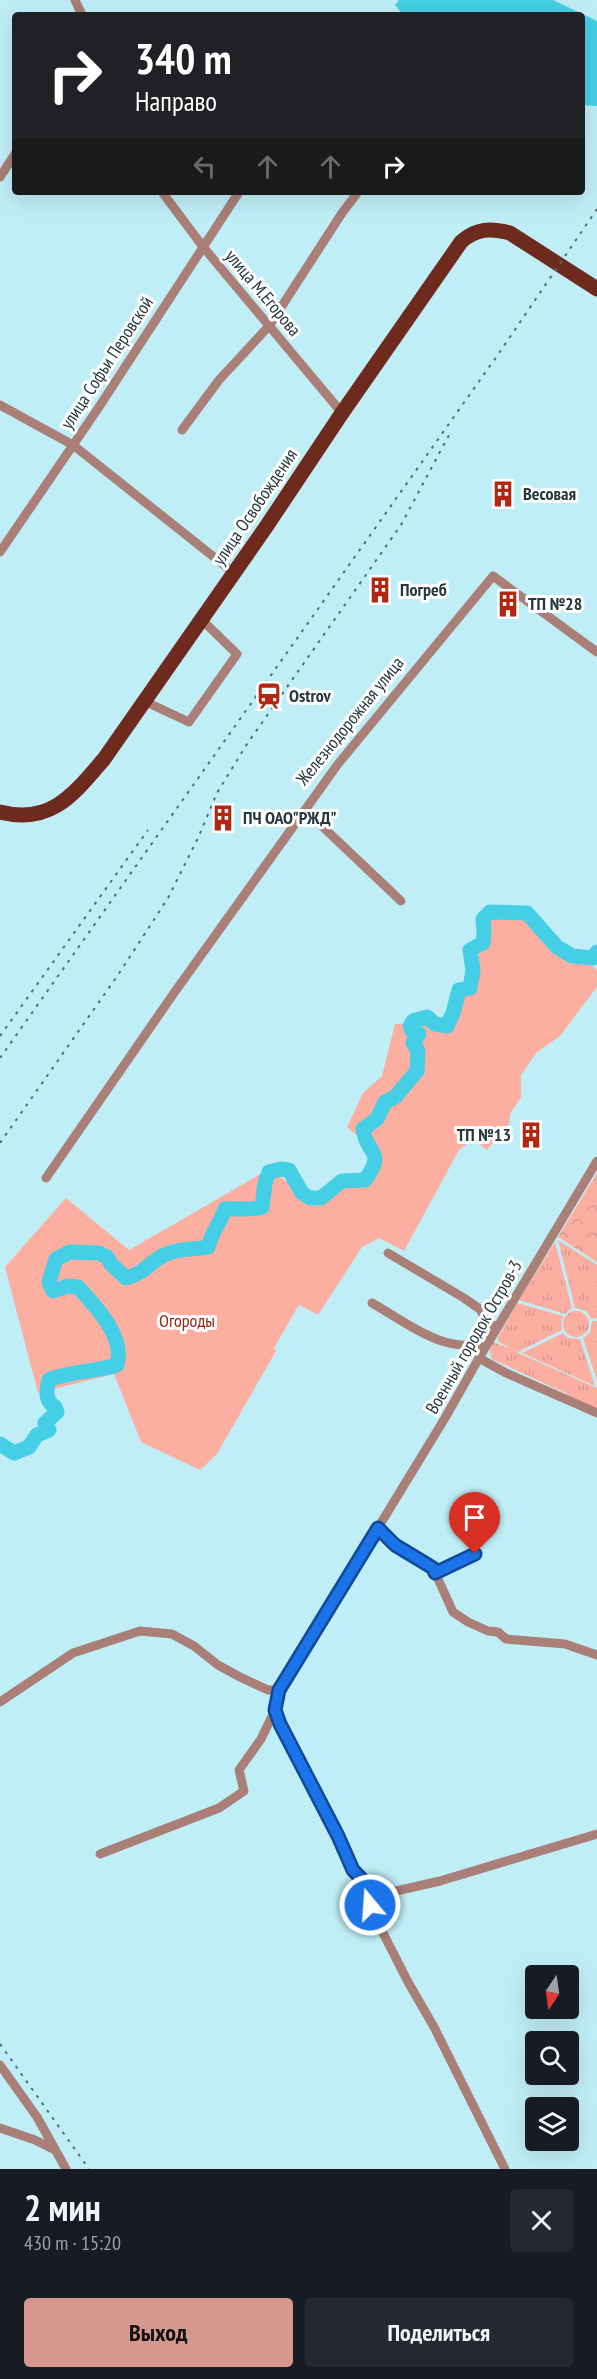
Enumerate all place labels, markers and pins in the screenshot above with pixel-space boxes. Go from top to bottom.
building icon: Весовая [488,479,518,509]
place label: Весовая [523,482,576,505]
building icon: Погреб [365,575,395,605]
place label: Погреб [400,578,447,601]
building icon: ТП №28 [493,589,523,619]
place label: ТП №28 [528,592,582,615]
station icon: Ostrov [254,681,284,711]
place label: Ostrov [289,684,332,707]
building icon: ПЧ ОАО"РЖД" [208,803,238,833]
place label: ПЧ ОАО"РЖД" [243,806,337,829]
building icon: ТП №13 [516,1120,546,1150]
place label: ТП №13 [457,1123,511,1146]
pin [449,1492,500,1554]

